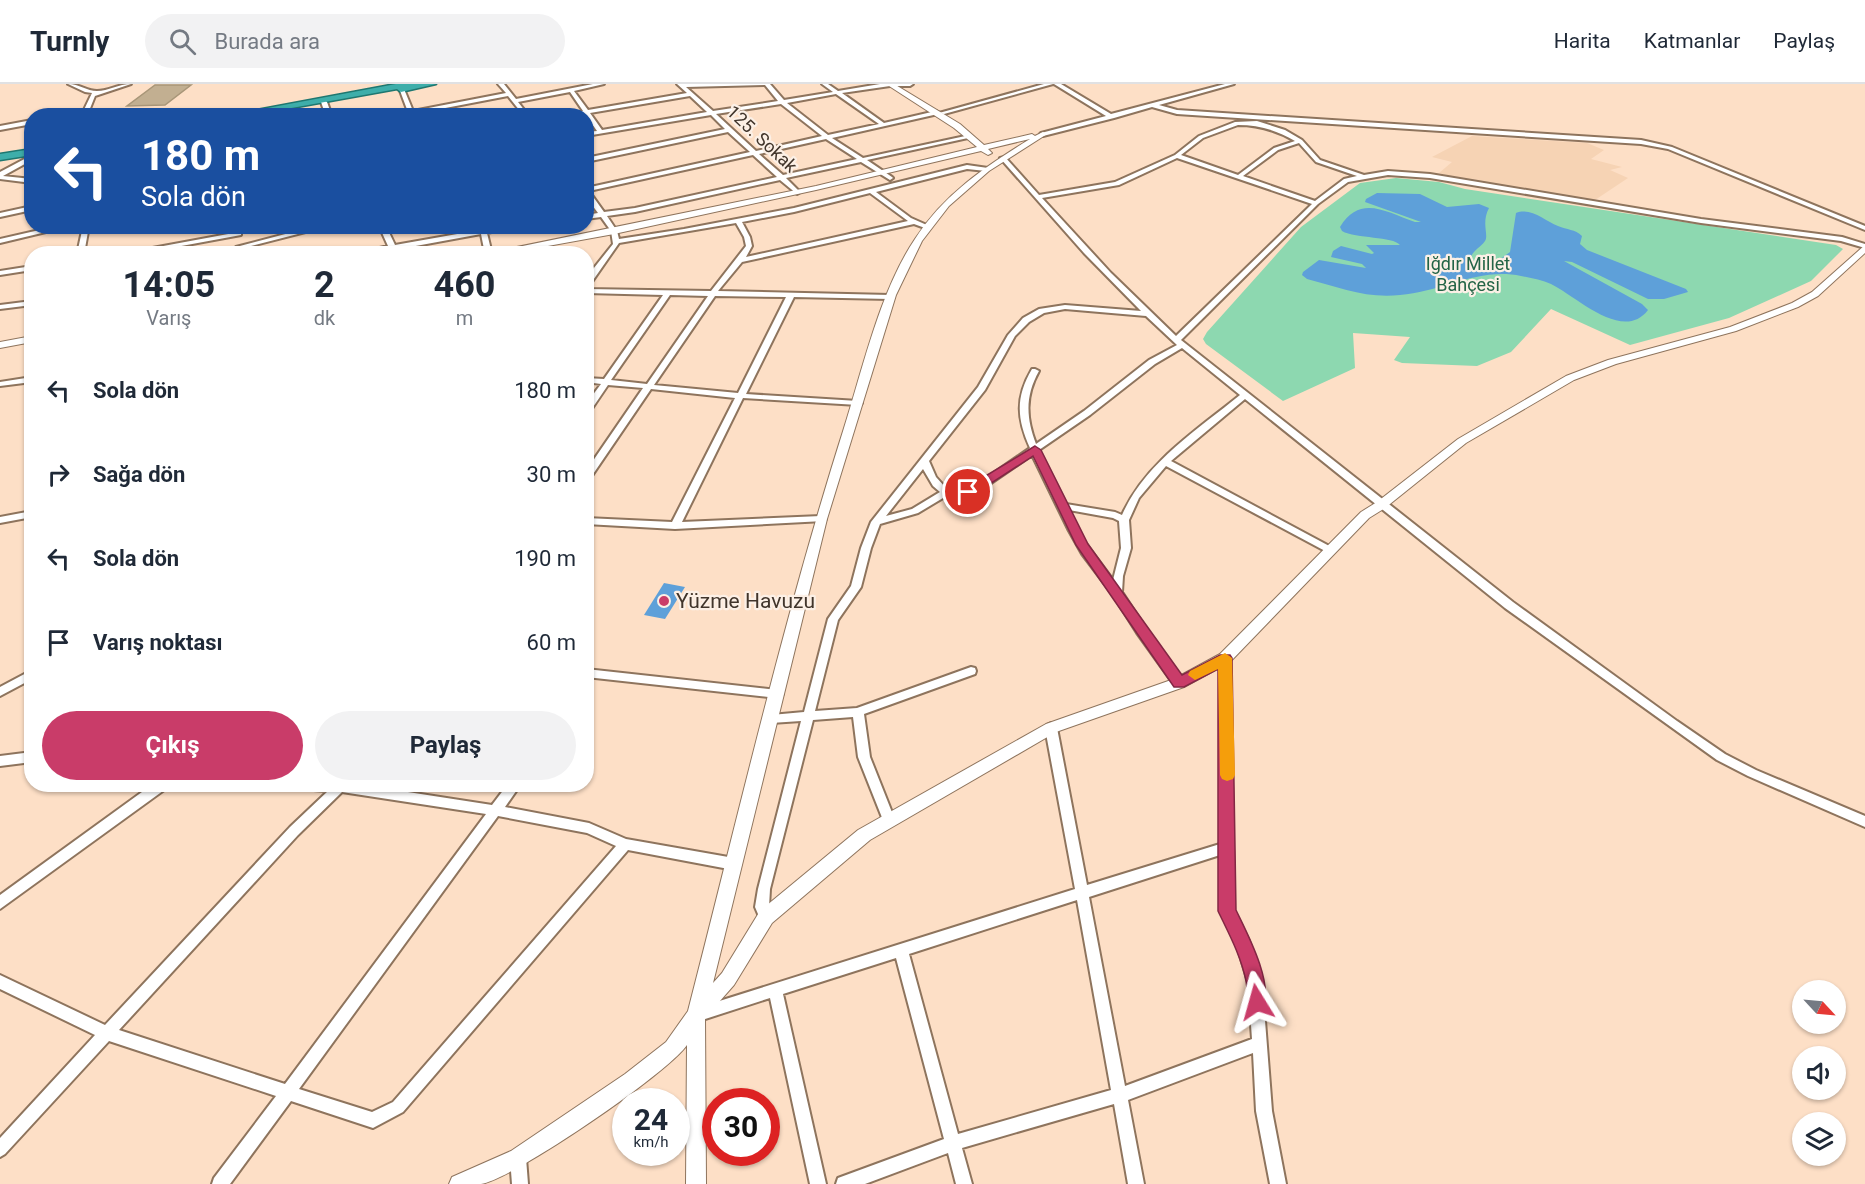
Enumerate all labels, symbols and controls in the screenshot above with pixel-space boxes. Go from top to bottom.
search box [145,14,565,68]
text: Turnly [30,25,109,58]
icon: search [166,25,199,58]
text: Burada ara [214,29,320,54]
text: Harita [1554,29,1611,53]
text: Katmanlar [1644,29,1740,53]
text: Paylaş [1773,29,1835,53]
street label: 125. Sokak [723,101,803,177]
text: 180 m [141,131,260,180]
icon: left [42,132,120,210]
text: Sola dön [141,181,246,213]
park label: Iğdır Millet Bahçesi [1426,253,1510,295]
text: 14:05 [122,264,215,306]
text: 2 [314,264,335,306]
text: 460 [434,264,496,306]
text: Varış [146,306,191,330]
text: dk [314,306,335,330]
text: m [456,306,473,330]
icon: left [42,374,75,407]
text: Sola dön [93,378,179,403]
text: 180 m [514,378,576,403]
icon: right [42,458,75,491]
text: Sağa dön [93,462,185,487]
text: 30 m [527,462,576,487]
pin [942,466,993,517]
icon: arrive [951,475,984,508]
icon: left [42,542,75,575]
text: Sola dön [93,546,179,571]
text: 190 m [514,546,576,571]
place label: Yüzme Havuzu [676,589,815,613]
marker: Yüzme Havuzu [657,594,671,608]
icon: arrive [42,626,75,659]
text: Varış noktası [93,630,223,655]
text: 60 m [527,630,576,655]
button: Çıkış [42,711,303,780]
button: Paylaş [315,711,576,780]
position arrow [1225,970,1289,1034]
north arrow [1792,980,1846,1034]
map controls [1792,980,1846,1166]
button: sound [1792,1046,1846,1100]
speed limit sign: 30 [702,1088,780,1166]
text: 24 [634,1102,668,1137]
button: layers [1792,1112,1846,1166]
text: km/h [633,1133,669,1151]

